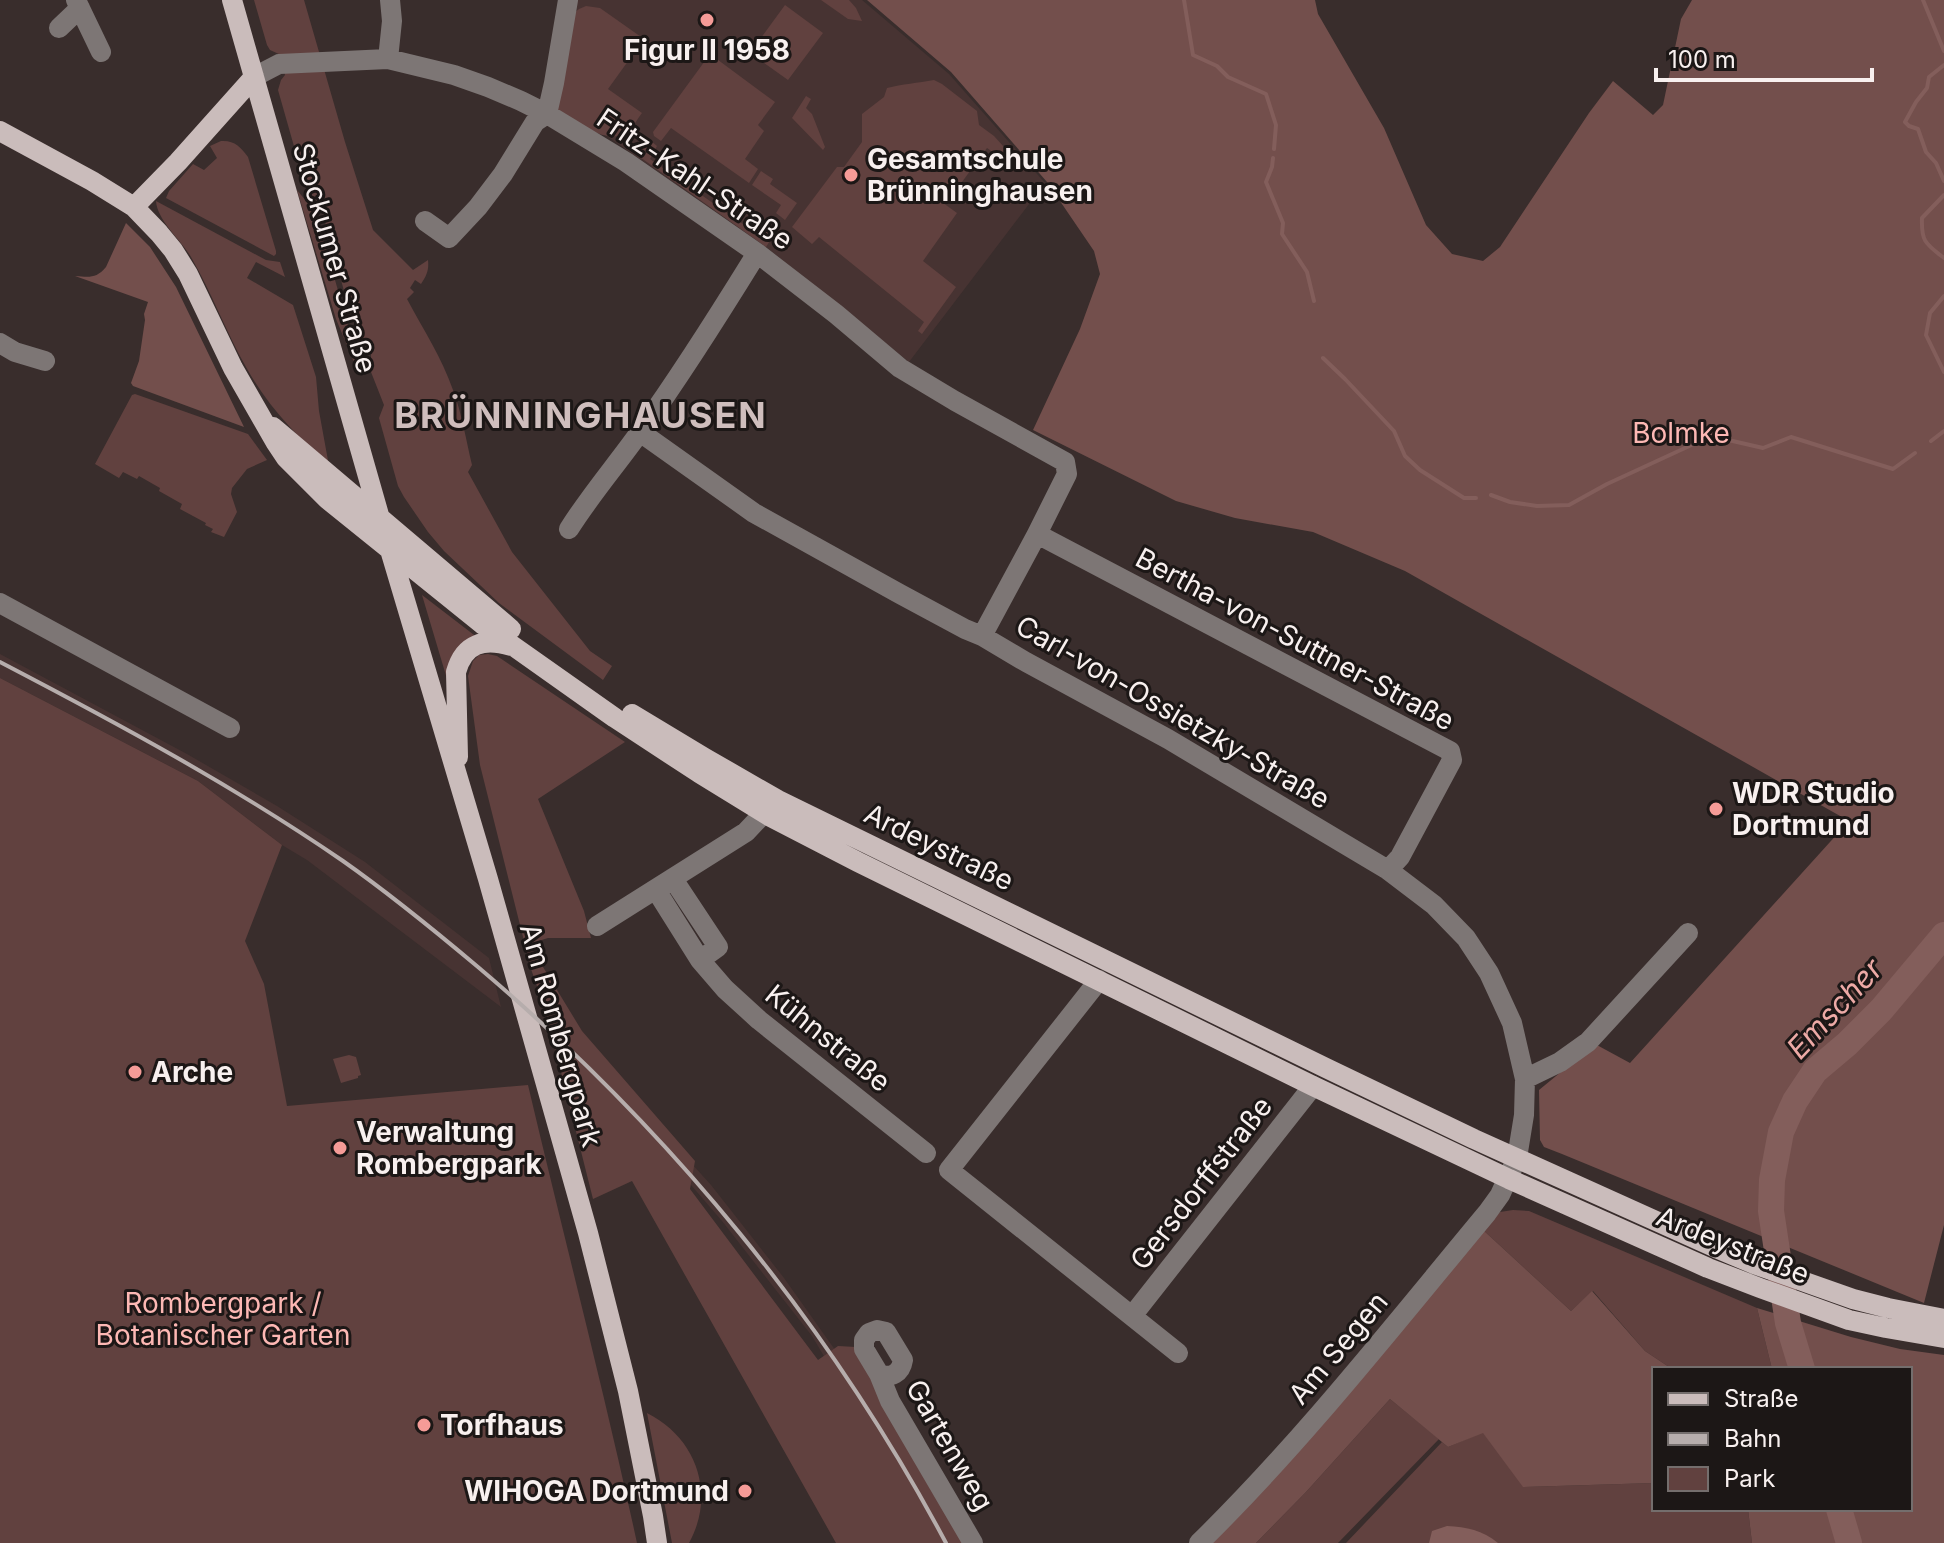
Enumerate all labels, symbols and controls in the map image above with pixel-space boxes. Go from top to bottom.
marker: Figur II 1958 [698,11,716,29]
scale bar [1656,32,1872,82]
place label: Figur II 1958 [624,33,790,67]
text: 100 m [1668,45,1736,74]
street label: Fritz-Kahl-Straße [591,101,799,257]
street label: Stockumer Straße [286,139,384,377]
place label: Gesamtschule Brünninghausen [867,142,1093,208]
marker: Gesamtschule Brünninghausen [842,166,860,184]
district label: BRÜNNINGHAUSEN [394,393,768,437]
park label: Bolmke [1632,416,1730,450]
street label: Bertha-von-Suttner-Straße [1130,541,1460,737]
street label: Carl-von-Ossietzky-Straße [1010,608,1336,816]
place label: WDR Studio Dortmund [1732,776,1895,842]
street label: Ardeystraße [859,796,1019,898]
marker: WDR Studio Dortmund [1707,800,1725,818]
street label: Am Rombergpark [513,919,609,1151]
water label: Emscher [1779,950,1890,1066]
street label: Kühnstraße [759,977,897,1099]
place label: Arche [151,1055,233,1089]
marker: Arche [126,1063,144,1081]
street label: Gersdorffstraße [1123,1090,1279,1276]
place label: Verwaltung Rombergpark [356,1115,543,1181]
marker: Verwaltung Rombergpark [331,1139,349,1157]
street label: Ardeystraße [1652,1199,1814,1291]
street label: Am Segen [1281,1285,1395,1411]
park label: Rombergpark / Botanischer Garten [96,1286,350,1352]
legend [1652,1367,1912,1511]
street label: Gartenweg [899,1374,1001,1516]
text: Straße [1724,1384,1799,1413]
place label: Torfhaus [440,1408,564,1442]
marker: Torfhaus [415,1416,433,1434]
text: Bahn [1724,1424,1782,1453]
text: Park [1724,1464,1775,1493]
place label: WIHOGA Dortmund [464,1474,729,1508]
marker: WIHOGA Dortmund [736,1482,754,1500]

